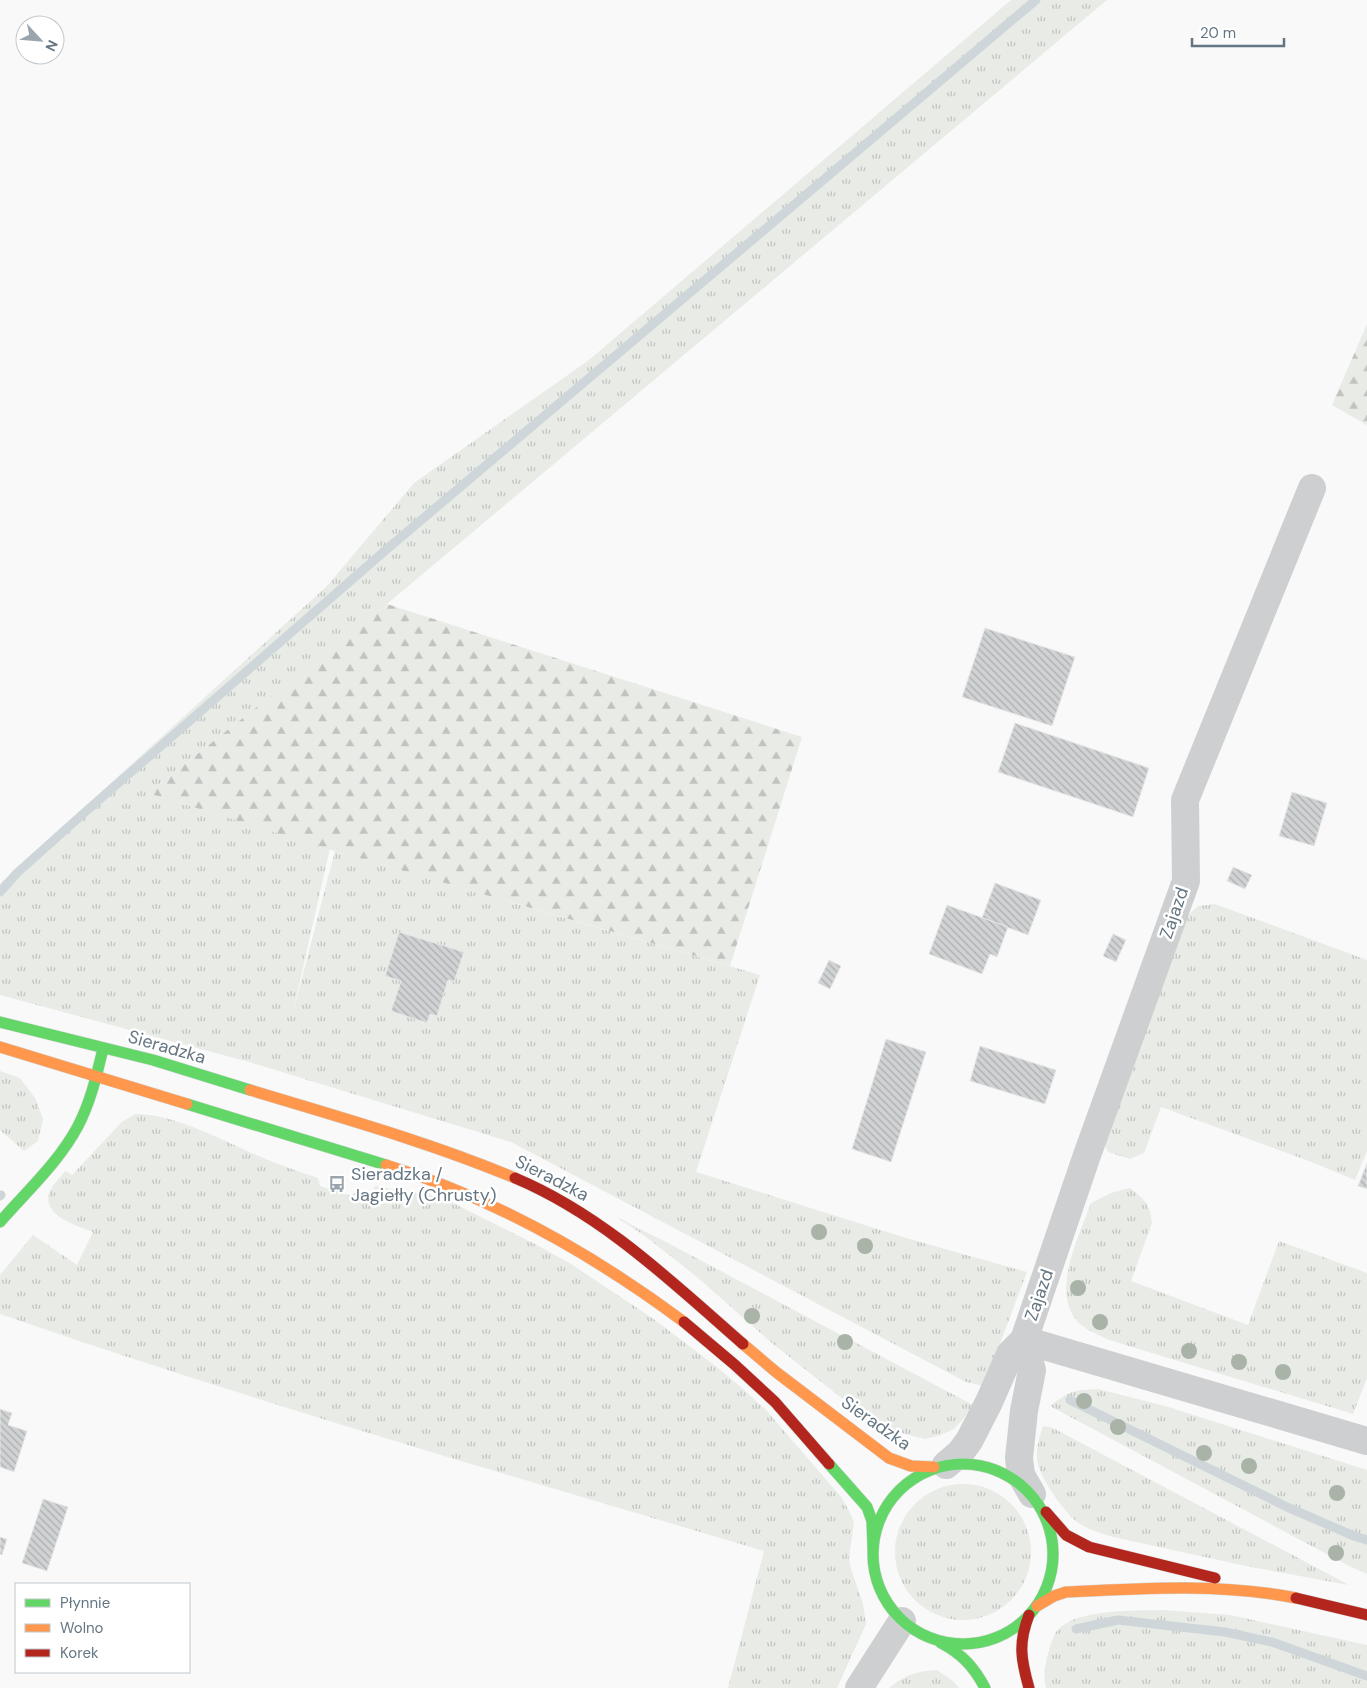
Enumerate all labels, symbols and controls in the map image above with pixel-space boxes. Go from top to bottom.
north arrow [15,15,65,65]
scale bar [1192,15,1284,47]
text: 20 m [1200,23,1236,43]
text: N [41,37,62,54]
street label: Zajazd [1154,884,1194,942]
street label: Sieradzka [125,1024,209,1070]
street label: Sieradzka [511,1149,593,1207]
place label: Sieradzka / Jagiełły (Chrusty) [351,1162,496,1207]
bus stop icon: Sieradzka / Jagiełły (Chrusty) [327,1174,347,1194]
street label: Zajazd [1019,1266,1059,1324]
street label: Sieradzka [836,1390,916,1456]
legend [15,1583,190,1673]
text: Płynnie [60,1593,110,1613]
text: Wolno [60,1618,104,1638]
text: Korek [60,1643,99,1663]

